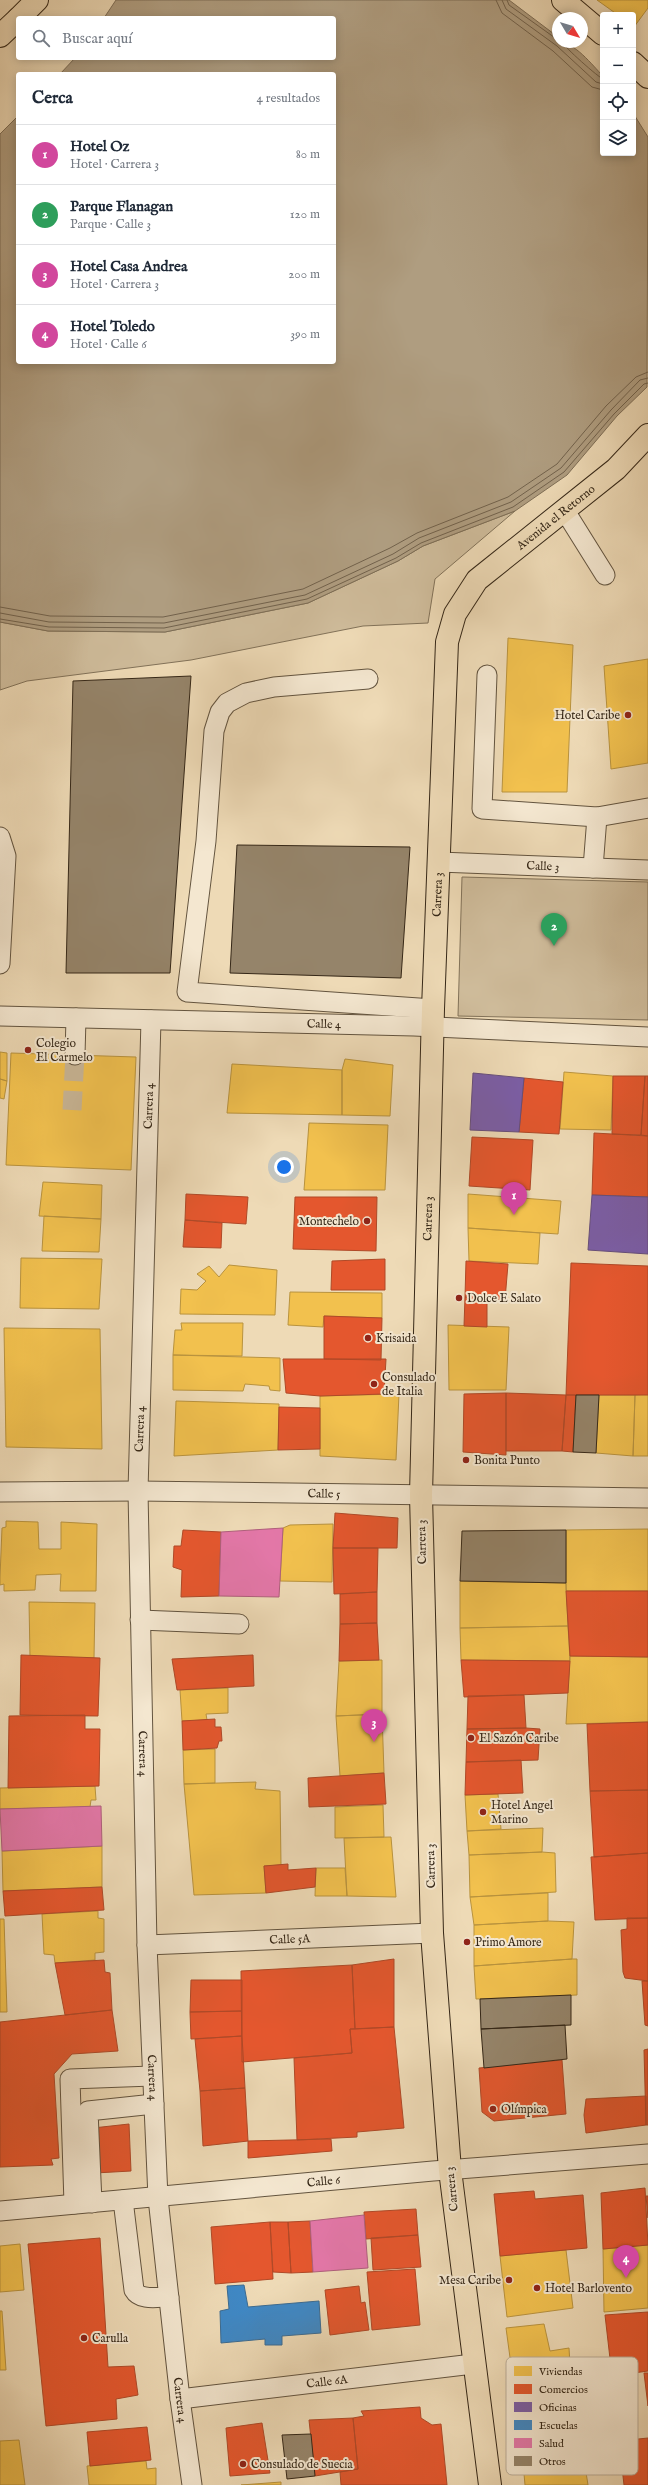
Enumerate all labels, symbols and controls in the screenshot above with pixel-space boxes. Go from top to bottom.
north arrow [552,12,588,48]
map controls [600,12,636,156]
button: + [600,12,636,48]
search box [16,16,336,60]
icon: search [30,27,52,49]
text: Buscar aquí [62,29,132,48]
button: − [600,48,636,84]
button: locate [600,84,636,120]
text: Cerca [32,88,73,109]
text: 4 resultados [257,90,320,107]
button: layers [600,120,636,156]
text: Hotel Oz [70,137,130,156]
text: 1 [43,146,47,163]
text: 80 m [296,146,320,163]
text: Hotel · Carrera 3 [70,156,159,173]
text: Parque Flanagan [70,197,173,216]
text: 2 [42,206,48,223]
text: 120 m [290,206,320,223]
text: Parque · Calle 3 [70,216,151,233]
text: Hotel Casa Andrea [70,257,187,276]
text: 3 [43,266,47,283]
text: 200 m [288,266,320,283]
text: Hotel · Carrera 3 [70,276,159,293]
text: Hotel Toledo [70,317,155,336]
text: 4 [42,326,48,343]
text: 390 m [290,326,320,343]
text: Hotel · Calle 6 [70,336,147,353]
street label: Avenida el Retorno [513,481,598,554]
place label: Hotel Caribe [555,708,620,723]
marker: Hotel Caribe [623,710,633,720]
street label: Calle 3 [526,858,560,874]
street label: Carrera 3 [429,872,446,917]
pin: 2 [541,913,567,946]
street label: Calle 4 [307,1016,341,1032]
place label: Colegio El Carmelo [36,1036,93,1065]
marker: Colegio El Carmelo [23,1045,33,1055]
street label: Carrera 4 [141,1083,157,1129]
your location [274,1157,294,1177]
pin: 1 [501,1182,527,1215]
street label: Carrera 3 [420,1196,436,1241]
place label: Montechelo [299,1214,360,1229]
marker: Montechelo [362,1216,372,1226]
place label: Dolce E Salato [467,1291,541,1306]
marker: Dolce E Salato [454,1293,464,1303]
place label: Krisaida [376,1331,417,1346]
marker: Krisaida [363,1333,373,1343]
place label: Consulado de Italia [382,1370,436,1399]
marker: Consulado de Italia [369,1379,379,1389]
street label: Carrera 4 [132,1406,148,1452]
place label: Bonita Punto [474,1453,540,1468]
marker: Bonita Punto [461,1455,471,1465]
street label: Calle 5 [307,1486,341,1501]
street label: Carrera 3 [414,1519,430,1565]
pin: 3 [361,1709,387,1742]
street label: Carrera 4 [135,1731,151,1777]
place label: El Sazón Caribe [479,1731,559,1746]
marker: El Sazón Caribe [466,1733,476,1743]
place label: Hotel Angel Marino [491,1798,554,1827]
marker: Hotel Angel Marino [478,1807,488,1817]
street label: Carrera 3 [423,1843,439,1889]
street label: Calle 5A [269,1931,312,1947]
place label: Primo Amore [475,1935,542,1950]
marker: Primo Amore [462,1937,472,1947]
street label: Carrera 4 [144,2054,161,2101]
place label: Olímpica [501,2102,547,2118]
marker: Olímpica [488,2104,498,2114]
street label: Carrera 3 [442,2166,462,2212]
street label: Calle 6 [306,2172,342,2190]
pin: 4 [613,2245,639,2278]
place label: Mesa Caribe [439,2273,501,2288]
marker: Mesa Caribe [504,2275,514,2285]
place label: Hotel Barlovento [545,2281,632,2296]
marker: Hotel Barlovento [532,2283,542,2293]
place label: Carulla [92,2331,129,2346]
marker: Carulla [79,2333,89,2343]
legend [506,2357,638,2475]
text: Viviendas [538,2365,582,2379]
street label: Calle 6A [305,2371,349,2391]
street label: Carrera 4 [170,2377,191,2424]
text: Comercios [539,2383,588,2397]
text: Oficinas [539,2401,577,2415]
text: Escuelas [539,2419,578,2433]
text: Salud [539,2437,564,2451]
text: Otros [539,2455,566,2469]
place label: Consulado de Suecia [251,2457,354,2472]
marker: Consulado de Suecia [238,2459,248,2469]

